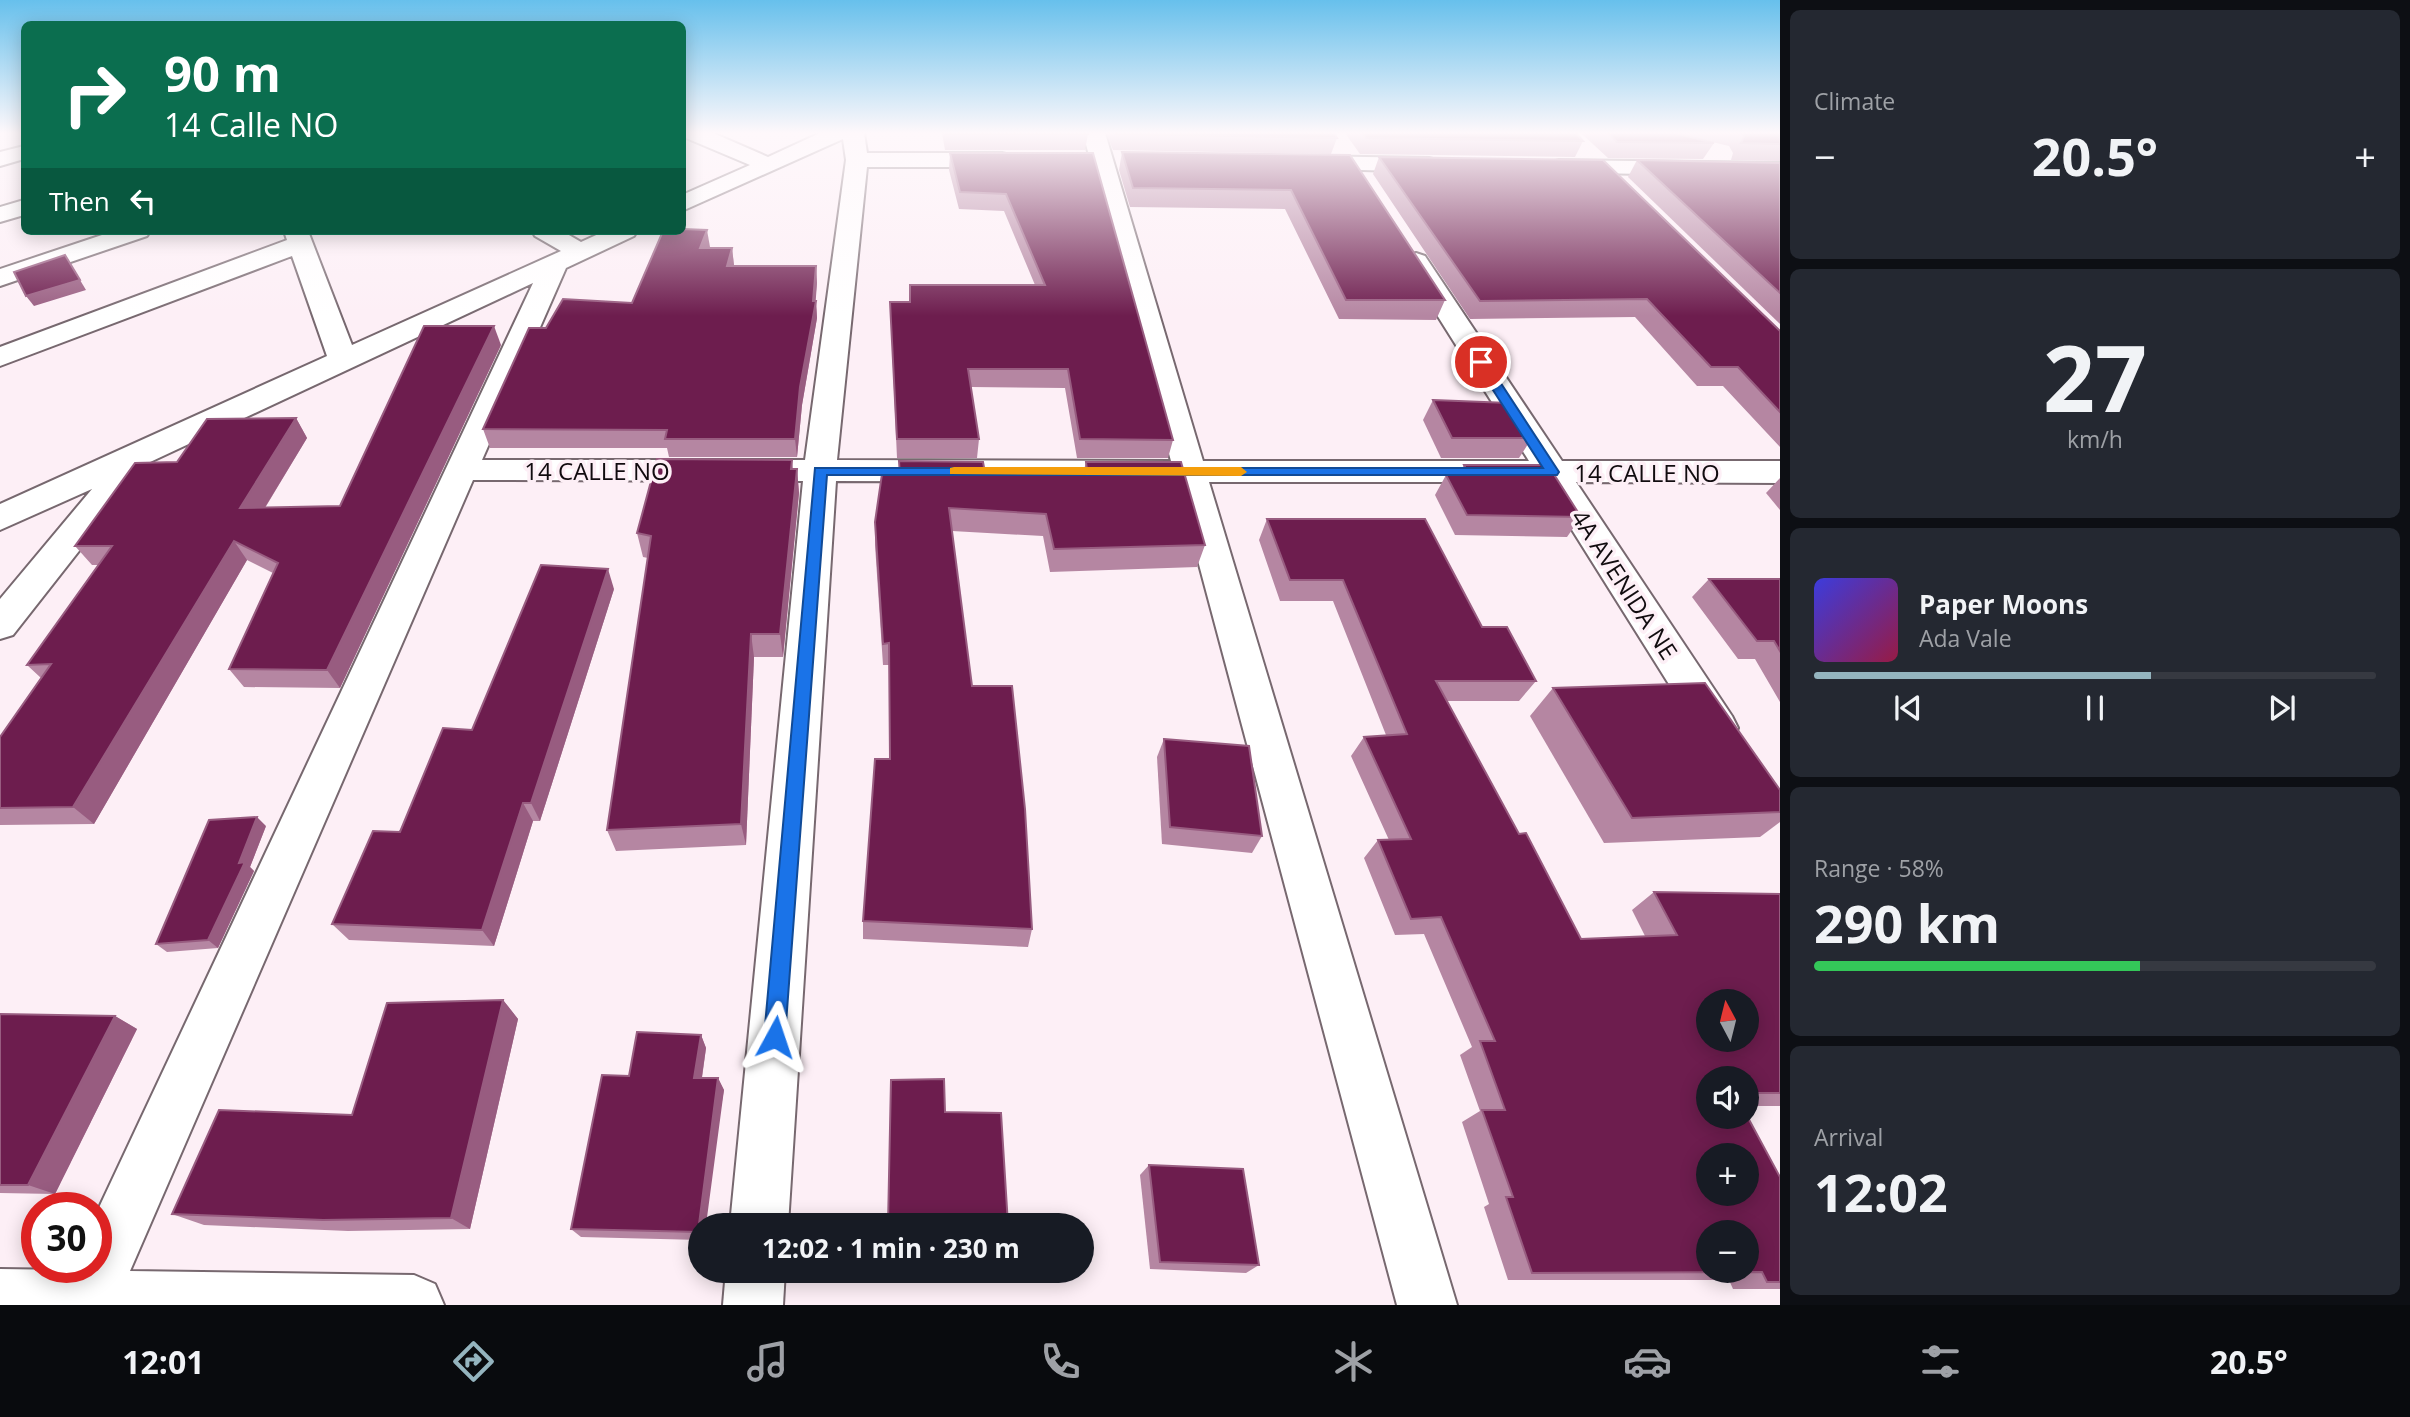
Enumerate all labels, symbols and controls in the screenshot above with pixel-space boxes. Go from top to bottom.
text: 90 m [164,40,281,106]
icon: right [49,49,140,140]
text: Climate [1814,85,1895,117]
text: 14 Calle NO [164,103,338,146]
text: 20.5° [2032,120,2158,191]
text: − [1814,130,1836,182]
text: + [2354,130,2376,182]
icon: left [124,182,162,220]
text: Then [49,183,110,219]
text: 27 [2043,315,2147,439]
pin [1451,332,1511,392]
icon: arrive [1462,343,1500,381]
text: km/h [2067,423,2123,455]
street label: 14 CALLE NO [524,454,670,487]
street label: 14 CALLE NO [1574,456,1720,489]
street label: 4A AVENIDA NE [1564,502,1686,666]
text: Paper Moons [1919,586,2088,622]
text: Ada Vale [1919,622,2012,654]
icon: previous [1889,689,1927,727]
icon: pause [2076,689,2114,727]
icon: next [2263,689,2301,727]
text: Range · 58% [1814,852,1944,884]
text: 290 km [1814,887,2000,958]
north arrow [1696,989,1759,1052]
map controls [1696,989,1759,1283]
position arrow [738,1000,812,1074]
button: sound [1696,1066,1759,1129]
text: Arrival [1814,1121,1883,1153]
button: + [1696,1143,1759,1206]
text: 12:02 [1814,1156,1948,1227]
speed limit sign: 30 [21,1192,112,1283]
button: − [1696,1220,1759,1283]
text: 12:02 · 1 min · 230 m [762,1230,1020,1266]
icon: directions [449,1337,498,1386]
icon: music [743,1337,792,1386]
icon: phone [1036,1337,1085,1386]
icon: climate [1329,1337,1378,1386]
icon: car [1623,1337,1672,1386]
icon: filters [1916,1337,1965,1386]
text: 12:01 [122,1340,205,1383]
text: 20.5° [2210,1340,2288,1383]

